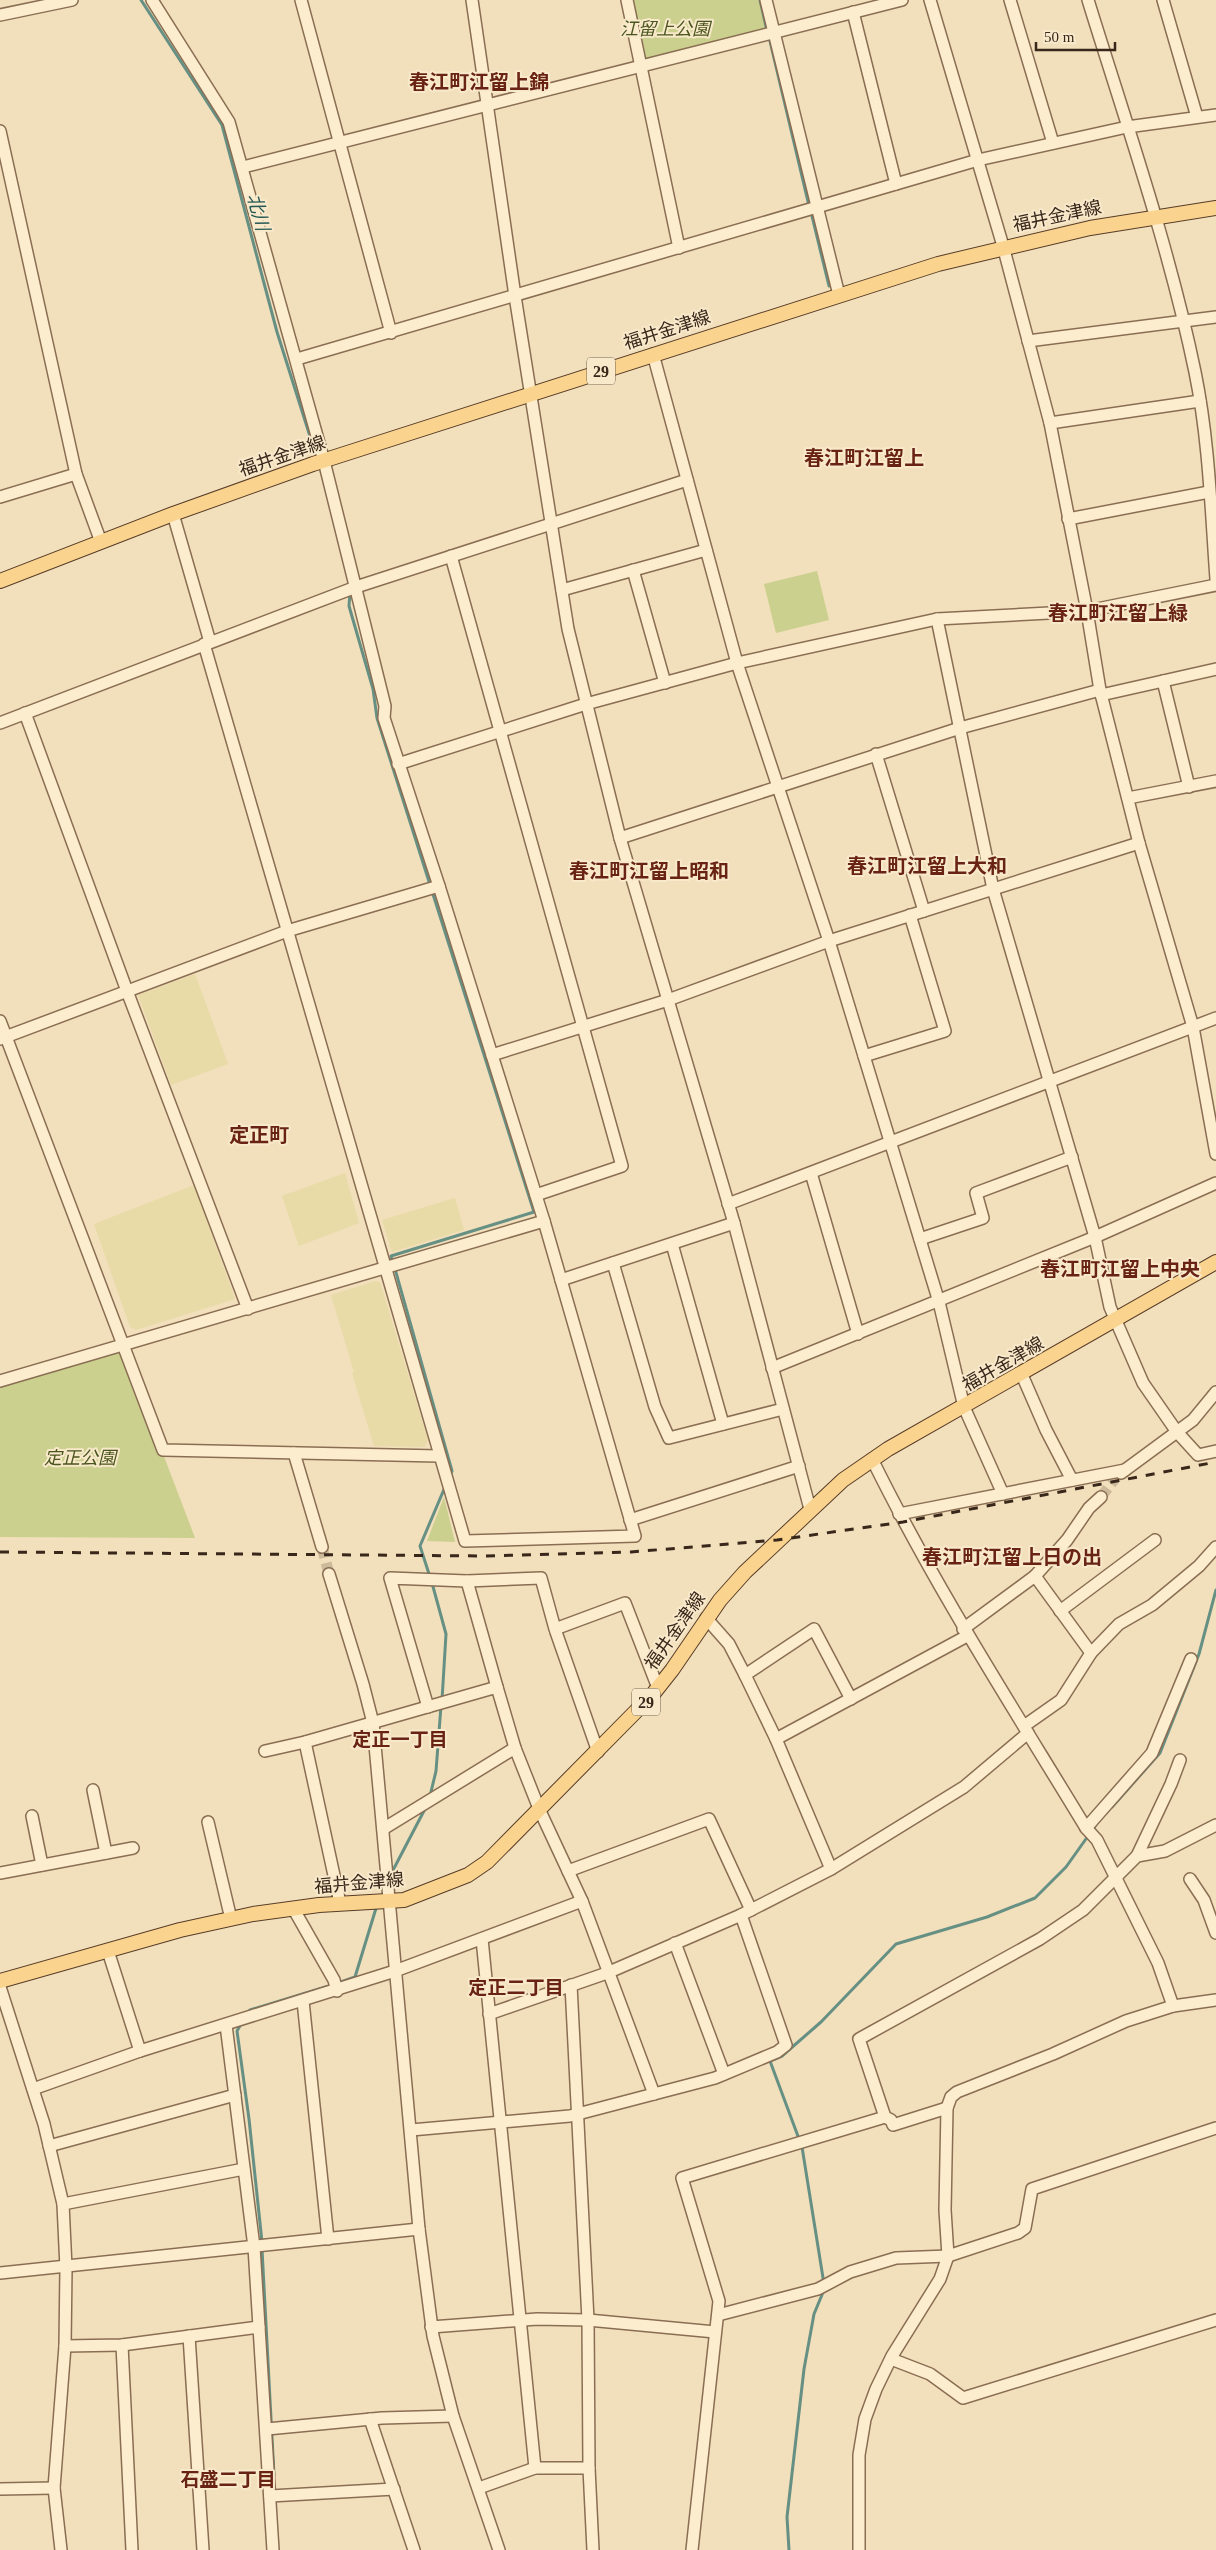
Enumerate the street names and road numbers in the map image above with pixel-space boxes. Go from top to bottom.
street label: 福井金津線 [1011,197,1103,235]
street label: 福井金津線 [621,307,713,353]
road number: 29 [587,358,615,384]
street label: 福井金津線 [236,432,328,480]
street label: 福井金津線 [959,1333,1047,1395]
street label: 福井金津線 [641,1588,709,1674]
road number: 29 [632,1688,660,1715]
street label: 福井金津線 [313,1869,405,1897]

